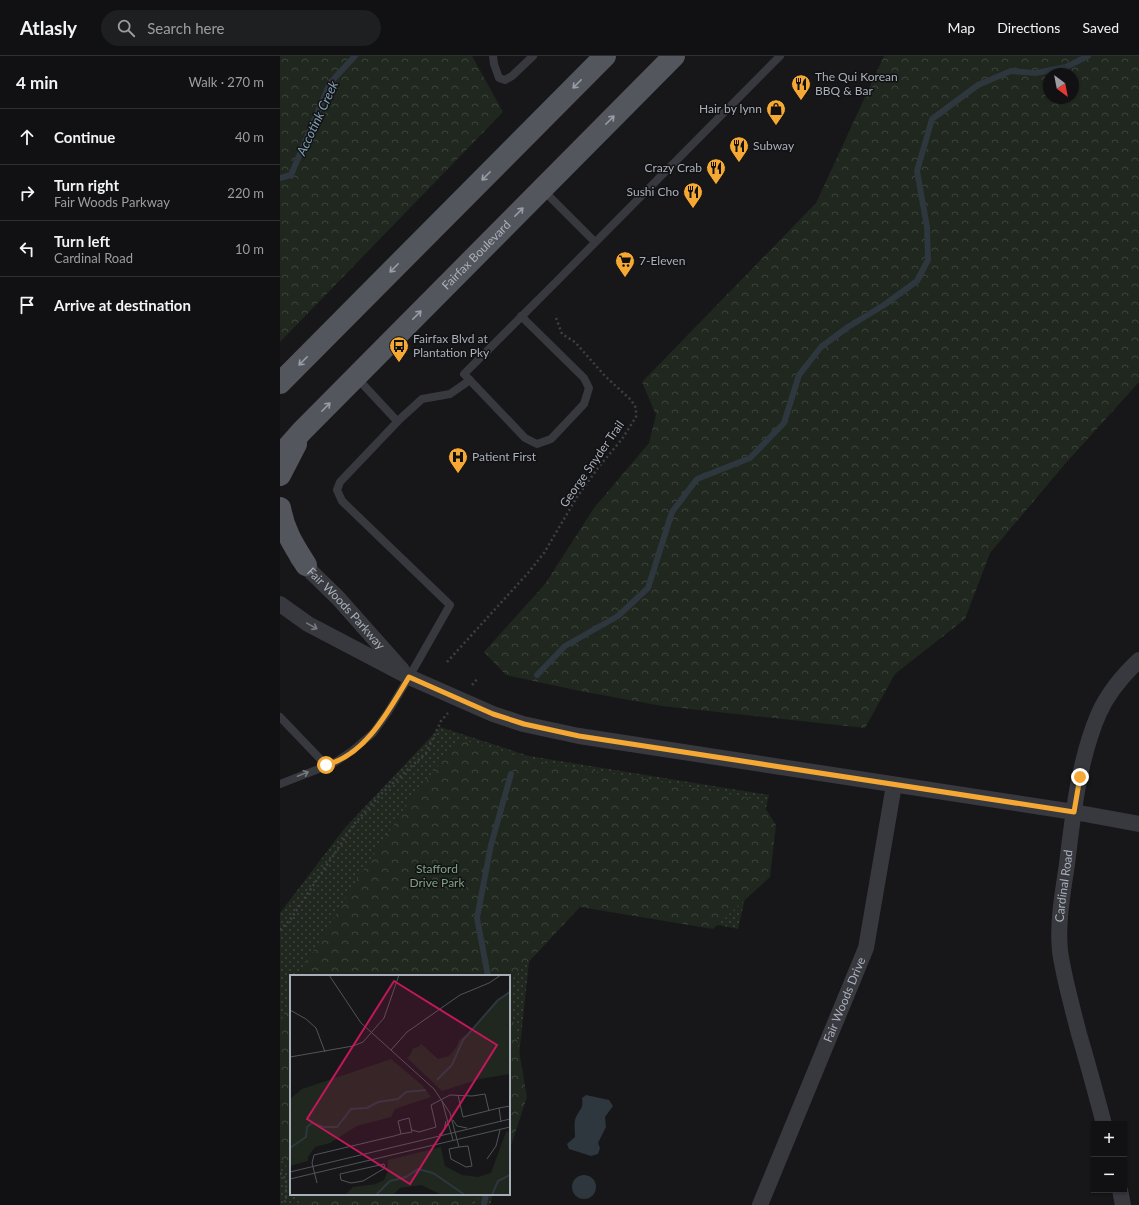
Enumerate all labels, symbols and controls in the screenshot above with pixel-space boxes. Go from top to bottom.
search box [101,10,381,46]
text: Atlasly [20,16,77,39]
icon: search [115,17,137,39]
text: Search here [147,19,225,37]
text: Map [948,19,975,36]
text: Directions [997,19,1060,36]
text: Saved [1082,19,1119,36]
north arrow [1043,68,1079,104]
place label: The Qui Korean BBQ & Bar [815,69,898,98]
text: 4 min [16,72,58,93]
restaurant icon: The Qui Korean BBQ & Bar [790,73,812,101]
text: Walk · 270 m [188,74,264,90]
water label: Accotink Creek [292,77,342,159]
one-way arrow [572,79,582,89]
shop icon: Hair by lynn [765,98,787,126]
place label: Hair by lynn [699,101,762,116]
one-way arrow [605,115,615,125]
icon: ahead [16,126,38,148]
text: Continue [54,128,115,146]
text: 40 m [235,129,264,145]
restaurant icon: Subway [728,135,750,163]
place label: Subway [753,138,795,153]
restaurant icon: Crazy Crab [705,157,727,185]
place label: Crazy Crab [644,160,702,175]
one-way arrow [481,171,491,181]
text: Turn right [54,176,119,194]
restaurant icon: Sushi Cho [682,181,704,209]
icon: right [16,182,38,204]
place label: Sushi Cho [627,184,679,199]
text: 220 m [227,185,264,201]
text: Fair Woods Parkway [54,194,170,210]
one-way arrow [514,207,524,217]
street label: Fairfax Boulevard [439,217,514,293]
text: Turn left [54,232,110,250]
icon: left [16,238,38,260]
text: 10 m [235,241,264,257]
text: Cardinal Road [54,250,133,266]
supermarket icon: 7-Eleven [614,250,636,278]
place label: 7-Eleven [639,253,685,268]
one-way arrow [389,263,399,273]
icon: arrive [16,294,38,316]
text: Arrive at destination [54,296,191,314]
one-way arrow [412,310,422,320]
place label: Fairfax Blvd at Plantation Pky [413,331,490,360]
bus stop icon: Fairfax Blvd at Plantation Pky [388,335,410,363]
one-way arrow [298,356,308,366]
one-way arrow [321,402,331,412]
street label: George Snyder Trail [556,418,627,510]
hospital icon: Patient First [447,446,469,474]
place label: Patient First [472,449,537,464]
street label: Fair Woods Parkway [304,564,389,653]
one-way arrow [306,623,318,631]
route start [317,756,335,774]
route end [1071,768,1089,786]
one-way arrow [297,770,309,778]
street label: Cardinal Road [1052,849,1076,923]
park label: Stafford Drive Park [409,861,465,890]
street label: Fair Woods Drive [820,955,868,1044]
inset map [290,975,510,1195]
map controls [1091,1121,1127,1193]
button: + [1091,1121,1127,1157]
button: − [1091,1157,1127,1193]

